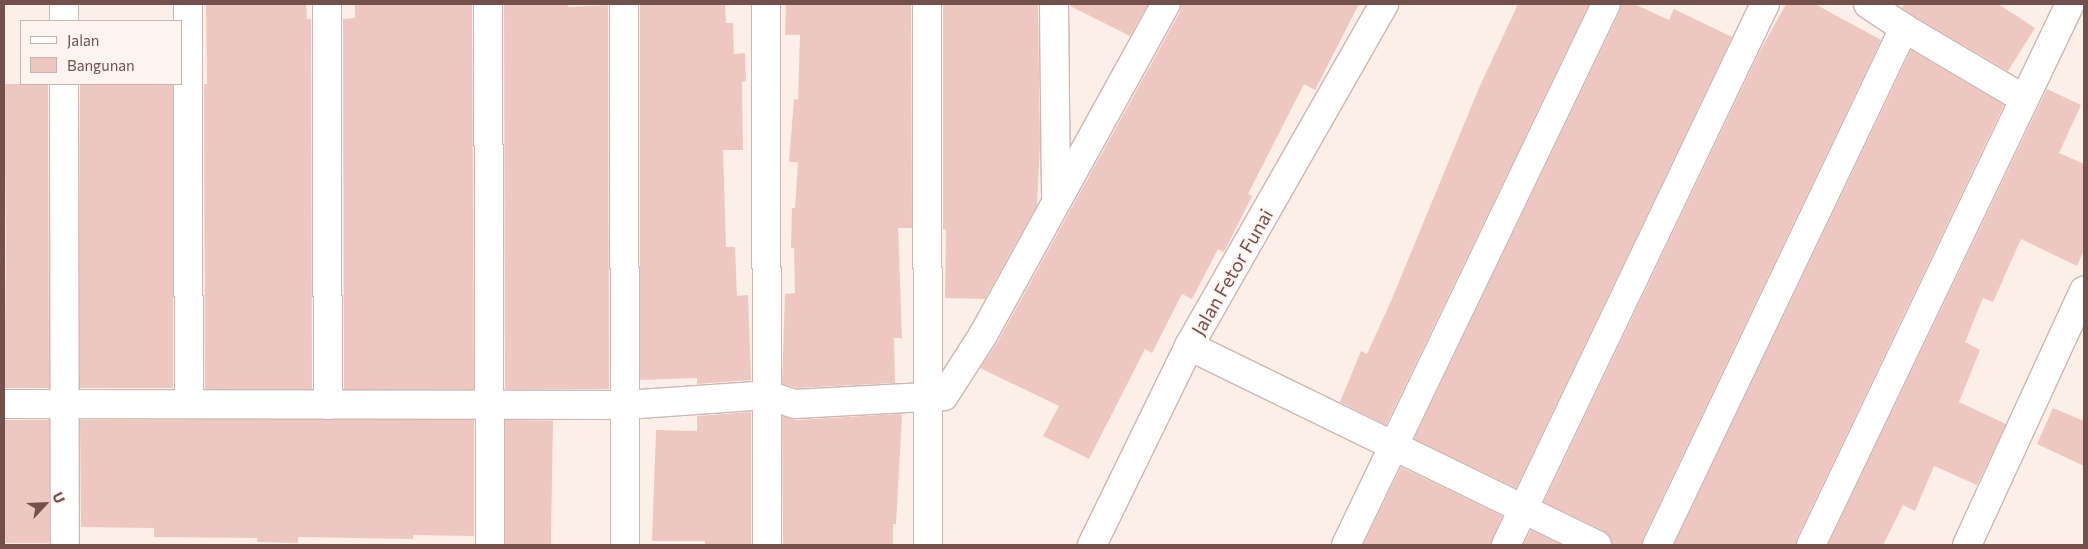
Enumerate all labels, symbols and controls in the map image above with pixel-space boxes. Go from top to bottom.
legend [20,20,182,85]
text: Jalan [67,31,99,49]
text: Bangunan [67,56,135,74]
street label: Jalan Fetor Funai [1187,205,1277,339]
north arrow [20,479,70,529]
text: U [49,489,69,506]

